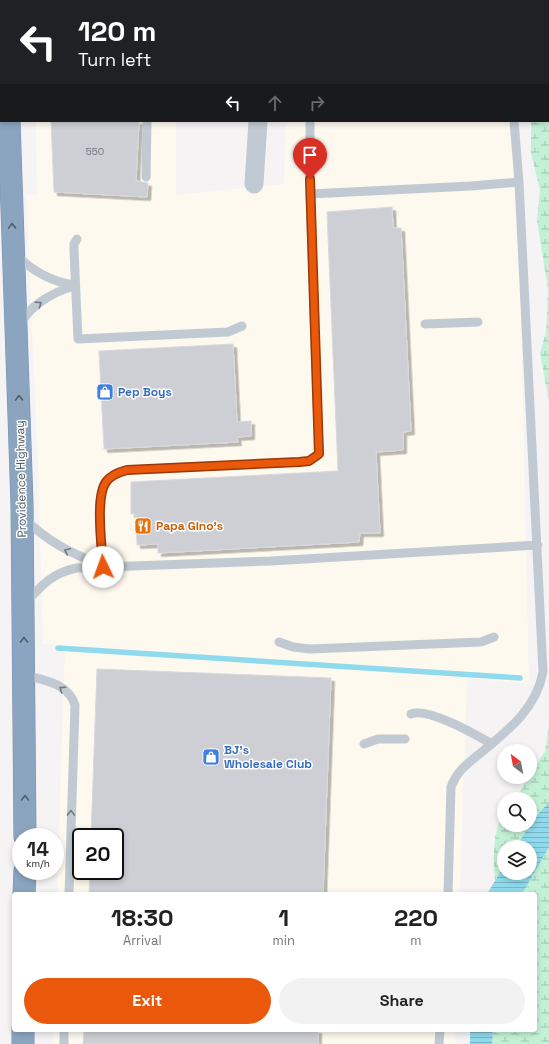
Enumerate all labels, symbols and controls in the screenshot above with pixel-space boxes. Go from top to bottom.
text: 120 m [78,13,156,49]
icon: left [12,16,64,68]
text: Turn left [78,48,151,71]
icon: left [222,92,244,114]
icon: ahead [264,92,286,114]
icon: right [306,92,328,114]
pin [293,138,327,179]
icon: arrive [299,144,321,166]
house number: 550 [86,145,104,158]
one-way arrow [8,223,16,229]
one-way arrow [35,302,42,309]
shop icon: Pep Boys [95,382,115,402]
place label: Pep Boys [118,384,172,400]
one-way arrow [14,395,23,401]
street label: Providence Highway [12,420,30,538]
restaurant icon: Papa Gino's [133,516,153,536]
place label: Papa Gino's [156,518,223,534]
position arrow [82,546,124,588]
one-way arrow [64,548,72,556]
one-way arrow [20,637,28,643]
one-way arrow [60,686,67,693]
place label: BJ's Wholesale Club [224,742,312,772]
north arrow [497,744,537,784]
map controls [497,744,537,880]
shop icon: BJ's Wholesale Club [201,747,221,767]
button: search [497,792,537,832]
one-way arrow [21,795,29,801]
one-way arrow [67,810,76,816]
speed limit sign: 20 [72,828,124,880]
text: 14 [27,836,49,862]
button: layers [497,840,537,880]
text: km/h [26,857,50,870]
text: 18:30 [111,902,174,933]
text: 1 [278,902,289,933]
text: 220 [394,902,438,933]
text: Arrival [123,932,162,949]
text: min [273,932,295,949]
text: m [410,932,422,949]
button: Exit [24,978,271,1024]
button: Share [279,978,525,1024]

